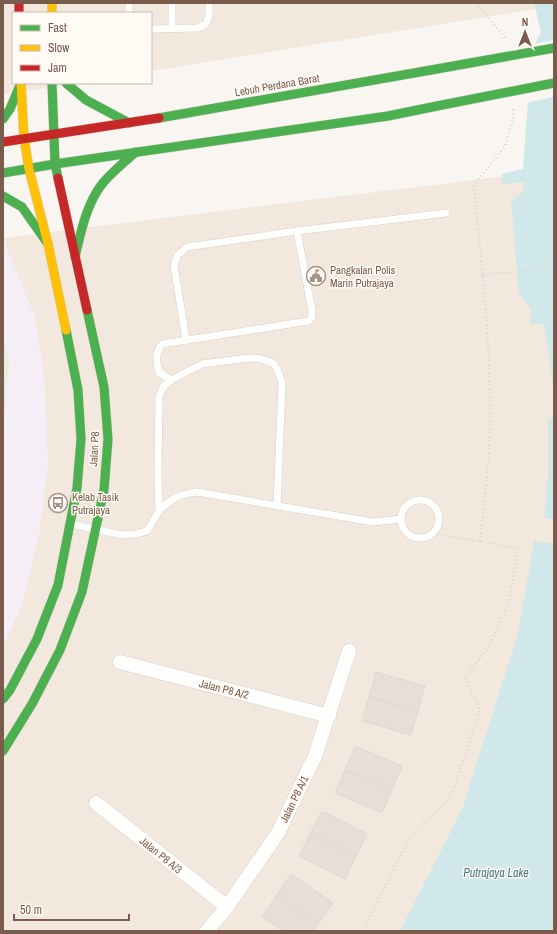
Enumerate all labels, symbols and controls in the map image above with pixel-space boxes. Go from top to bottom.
legend [12,12,152,84]
north arrow [505,12,545,52]
text: N [522,15,528,29]
text: Fast [48,20,67,36]
text: Slow [48,40,70,56]
text: Jam [48,60,67,76]
street label: Lebuh Perdana Barat [234,71,321,99]
place label: Pangkalan Polis Marin Putrajaya [330,263,396,290]
public building icon: Pangkalan Polis Marin Putrajaya [305,265,327,287]
street label: Jalan P8 [86,431,102,467]
place label: Kelab Tasik Putrajaya [72,490,119,517]
bus stop icon: Kelab Tasik Putrajaya [47,492,69,514]
street label: Jalan P8 A/2 [198,676,250,702]
street label: Jalan P8 A/1 [277,773,311,825]
street label: Jalan P8 A/3 [137,834,185,876]
water label: Putrajaya Lake [463,865,529,881]
scale bar [14,896,129,922]
text: 50 m [20,902,42,918]

